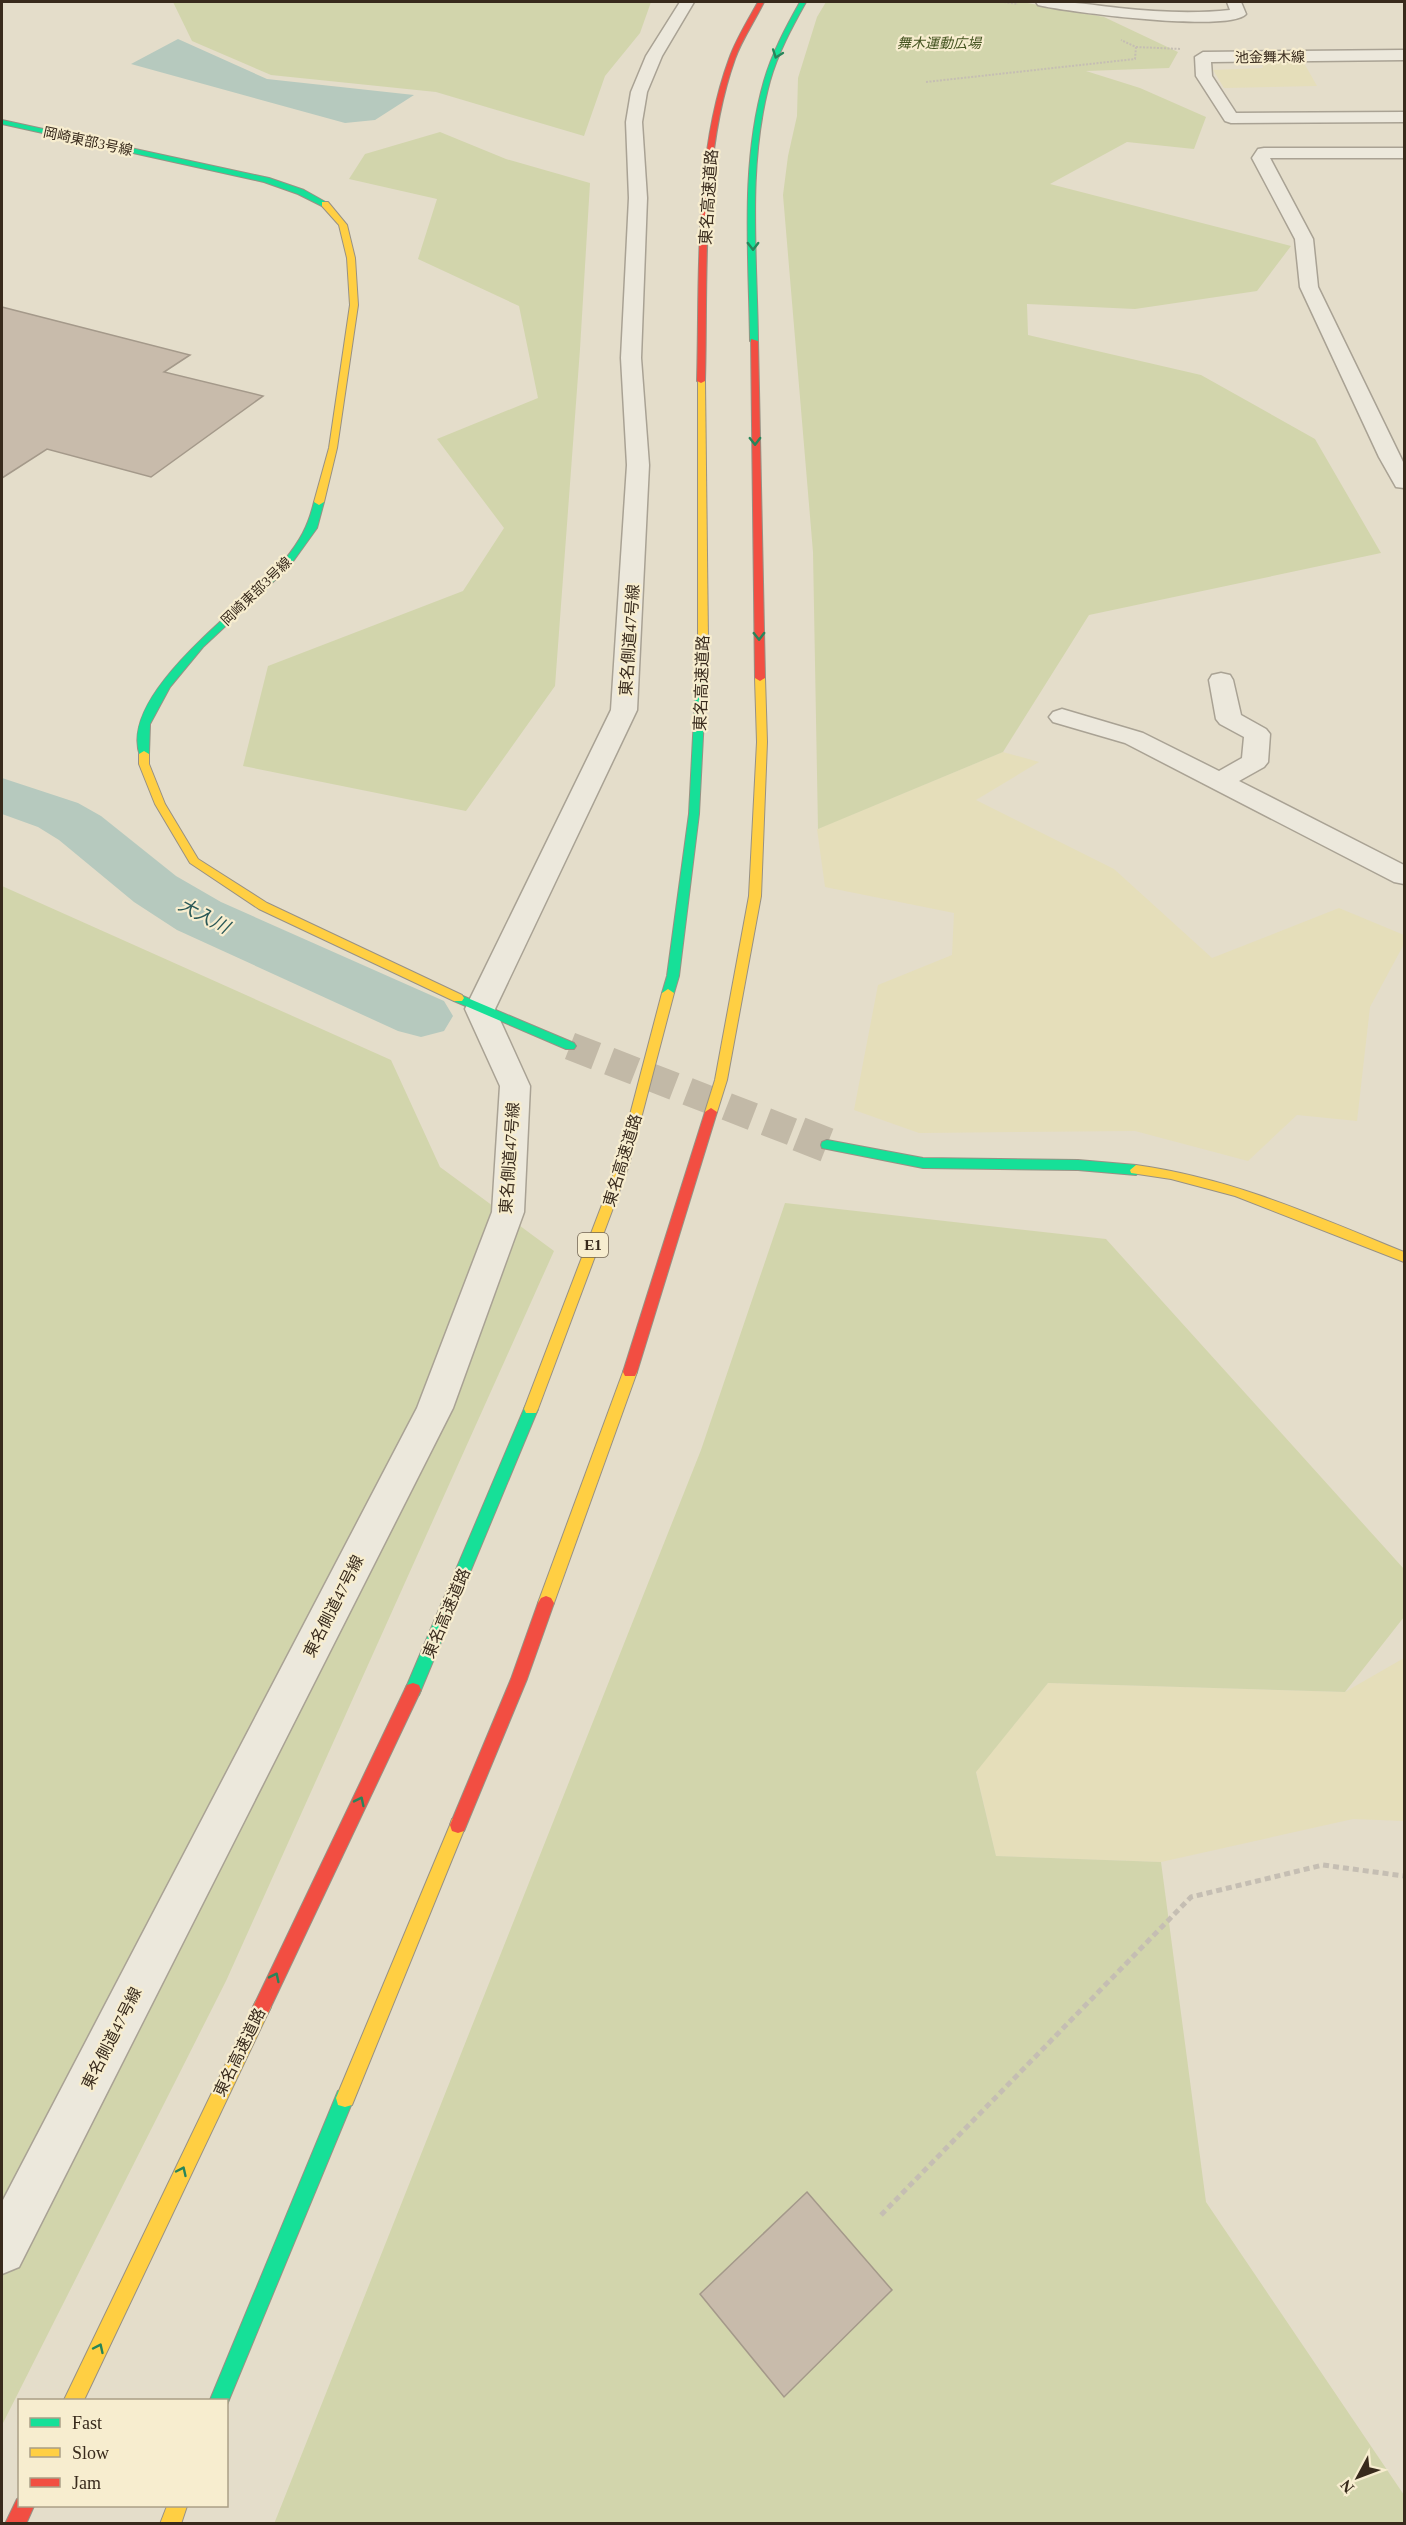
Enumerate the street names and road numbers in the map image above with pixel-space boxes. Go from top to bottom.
street label: 池金舞木線 [1235,49,1305,66]
street label: 岡崎東部3号線 [42,125,134,158]
street label: 東名高速道路 [697,149,720,246]
street label: 岡崎東部3号線 [218,554,294,628]
street label: 東名側道47号線 [617,584,642,696]
street label: 東名高速道路 [691,635,712,731]
street label: 東名側道47号線 [497,1102,522,1214]
street label: 東名高速道路 [600,1112,645,1209]
road number: E1 [578,1233,608,1257]
street label: 東名側道47号線 [300,1552,366,1660]
street label: 東名高速道路 [420,1566,473,1661]
street label: 東名側道47号線 [78,1984,144,2092]
street label: 東名高速道路 [211,2005,268,2099]

